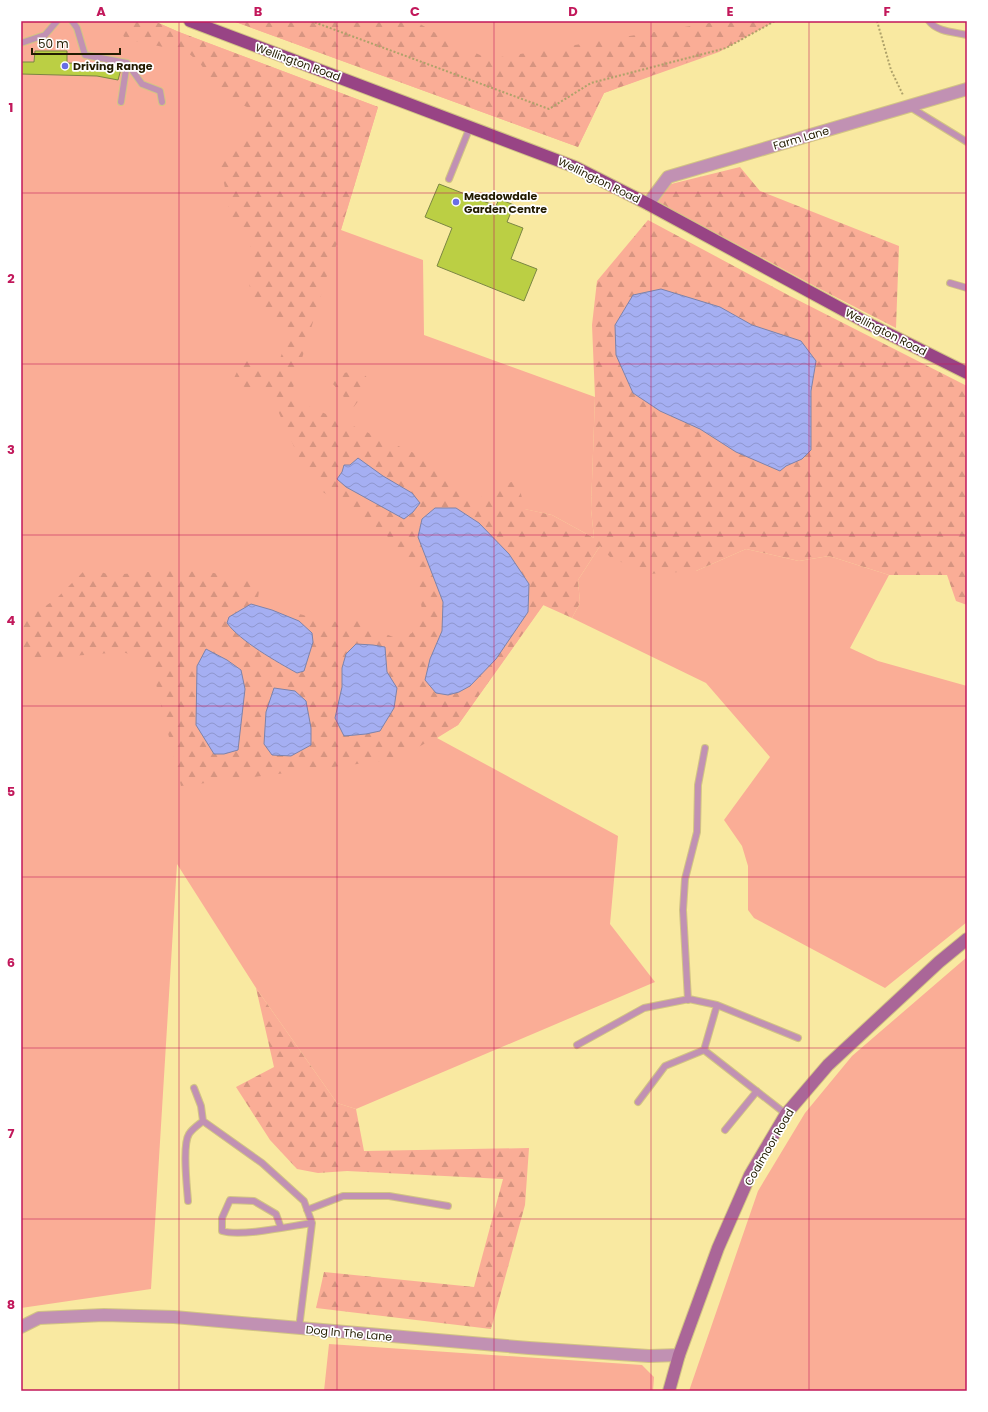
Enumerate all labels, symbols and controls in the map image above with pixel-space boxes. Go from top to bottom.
text: A [96,2,106,21]
text: B [254,2,263,21]
text: C [410,2,420,21]
text: D [568,2,578,21]
text: E [726,2,734,21]
text: F [883,2,891,21]
scale bar [32,30,120,56]
text: 50 m [38,35,69,52]
street label: Wellington Road [253,39,343,85]
place label: Driving Range [73,58,153,74]
marker: Driving Range [60,61,70,71]
text: 1 [9,98,13,117]
street label: Farm Lane [771,122,831,154]
street label: Wellington Road [555,153,643,207]
place label: Meadowdale Garden Centre [464,188,547,217]
marker: Meadowdale Garden Centre [451,197,461,207]
text: 2 [7,269,15,288]
street label: Wellington Road [842,304,930,360]
text: 3 [7,440,15,459]
text: 4 [7,611,16,630]
text: 5 [7,782,15,801]
text: 6 [7,953,15,972]
street label: Coalmoor Road [740,1105,798,1189]
text: 7 [8,1124,15,1143]
text: 8 [7,1295,15,1314]
street label: Dog In The Lane [305,1321,393,1345]

